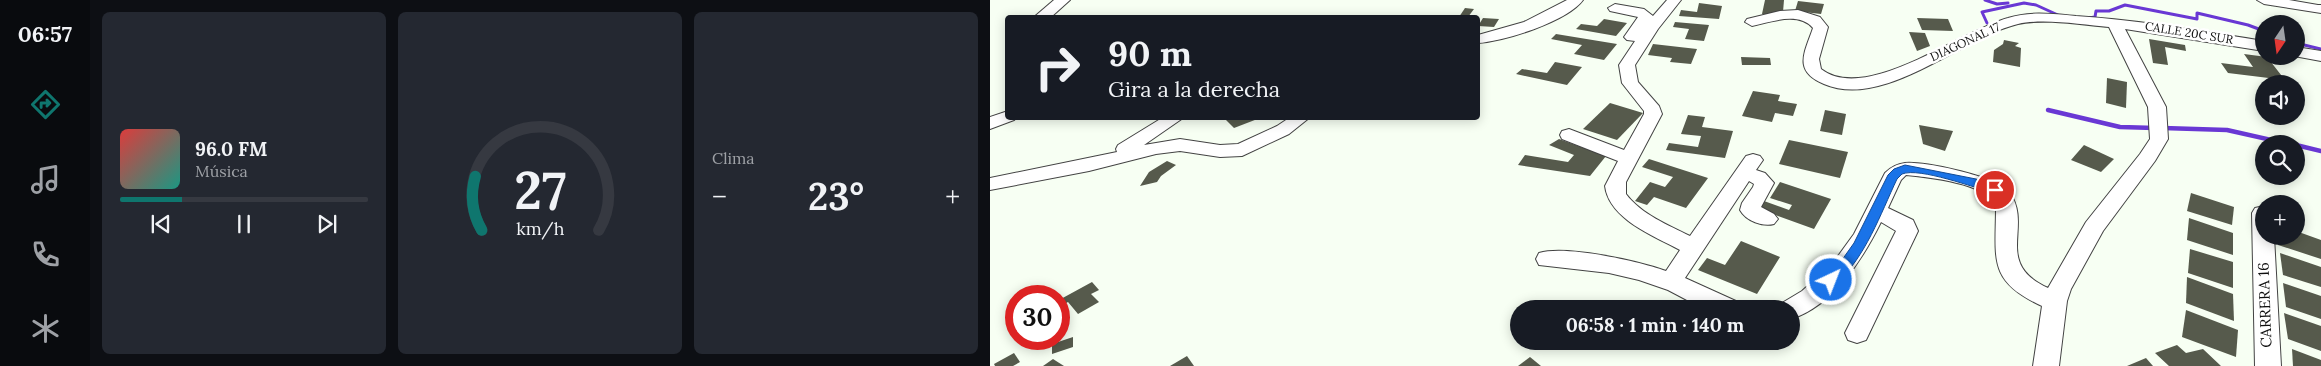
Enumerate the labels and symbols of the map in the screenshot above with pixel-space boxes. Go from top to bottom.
north arrow [2255,15,2305,65]
street label: CALLE 20C SUR [2144,18,2235,47]
street label: DIAGONAL 17 [1927,19,2003,64]
pin [1974,169,2016,211]
position arrow [1804,253,1856,305]
street label: CARRERA 16 [2254,262,2275,348]
speed limit sign: 30 [1005,285,1070,350]

